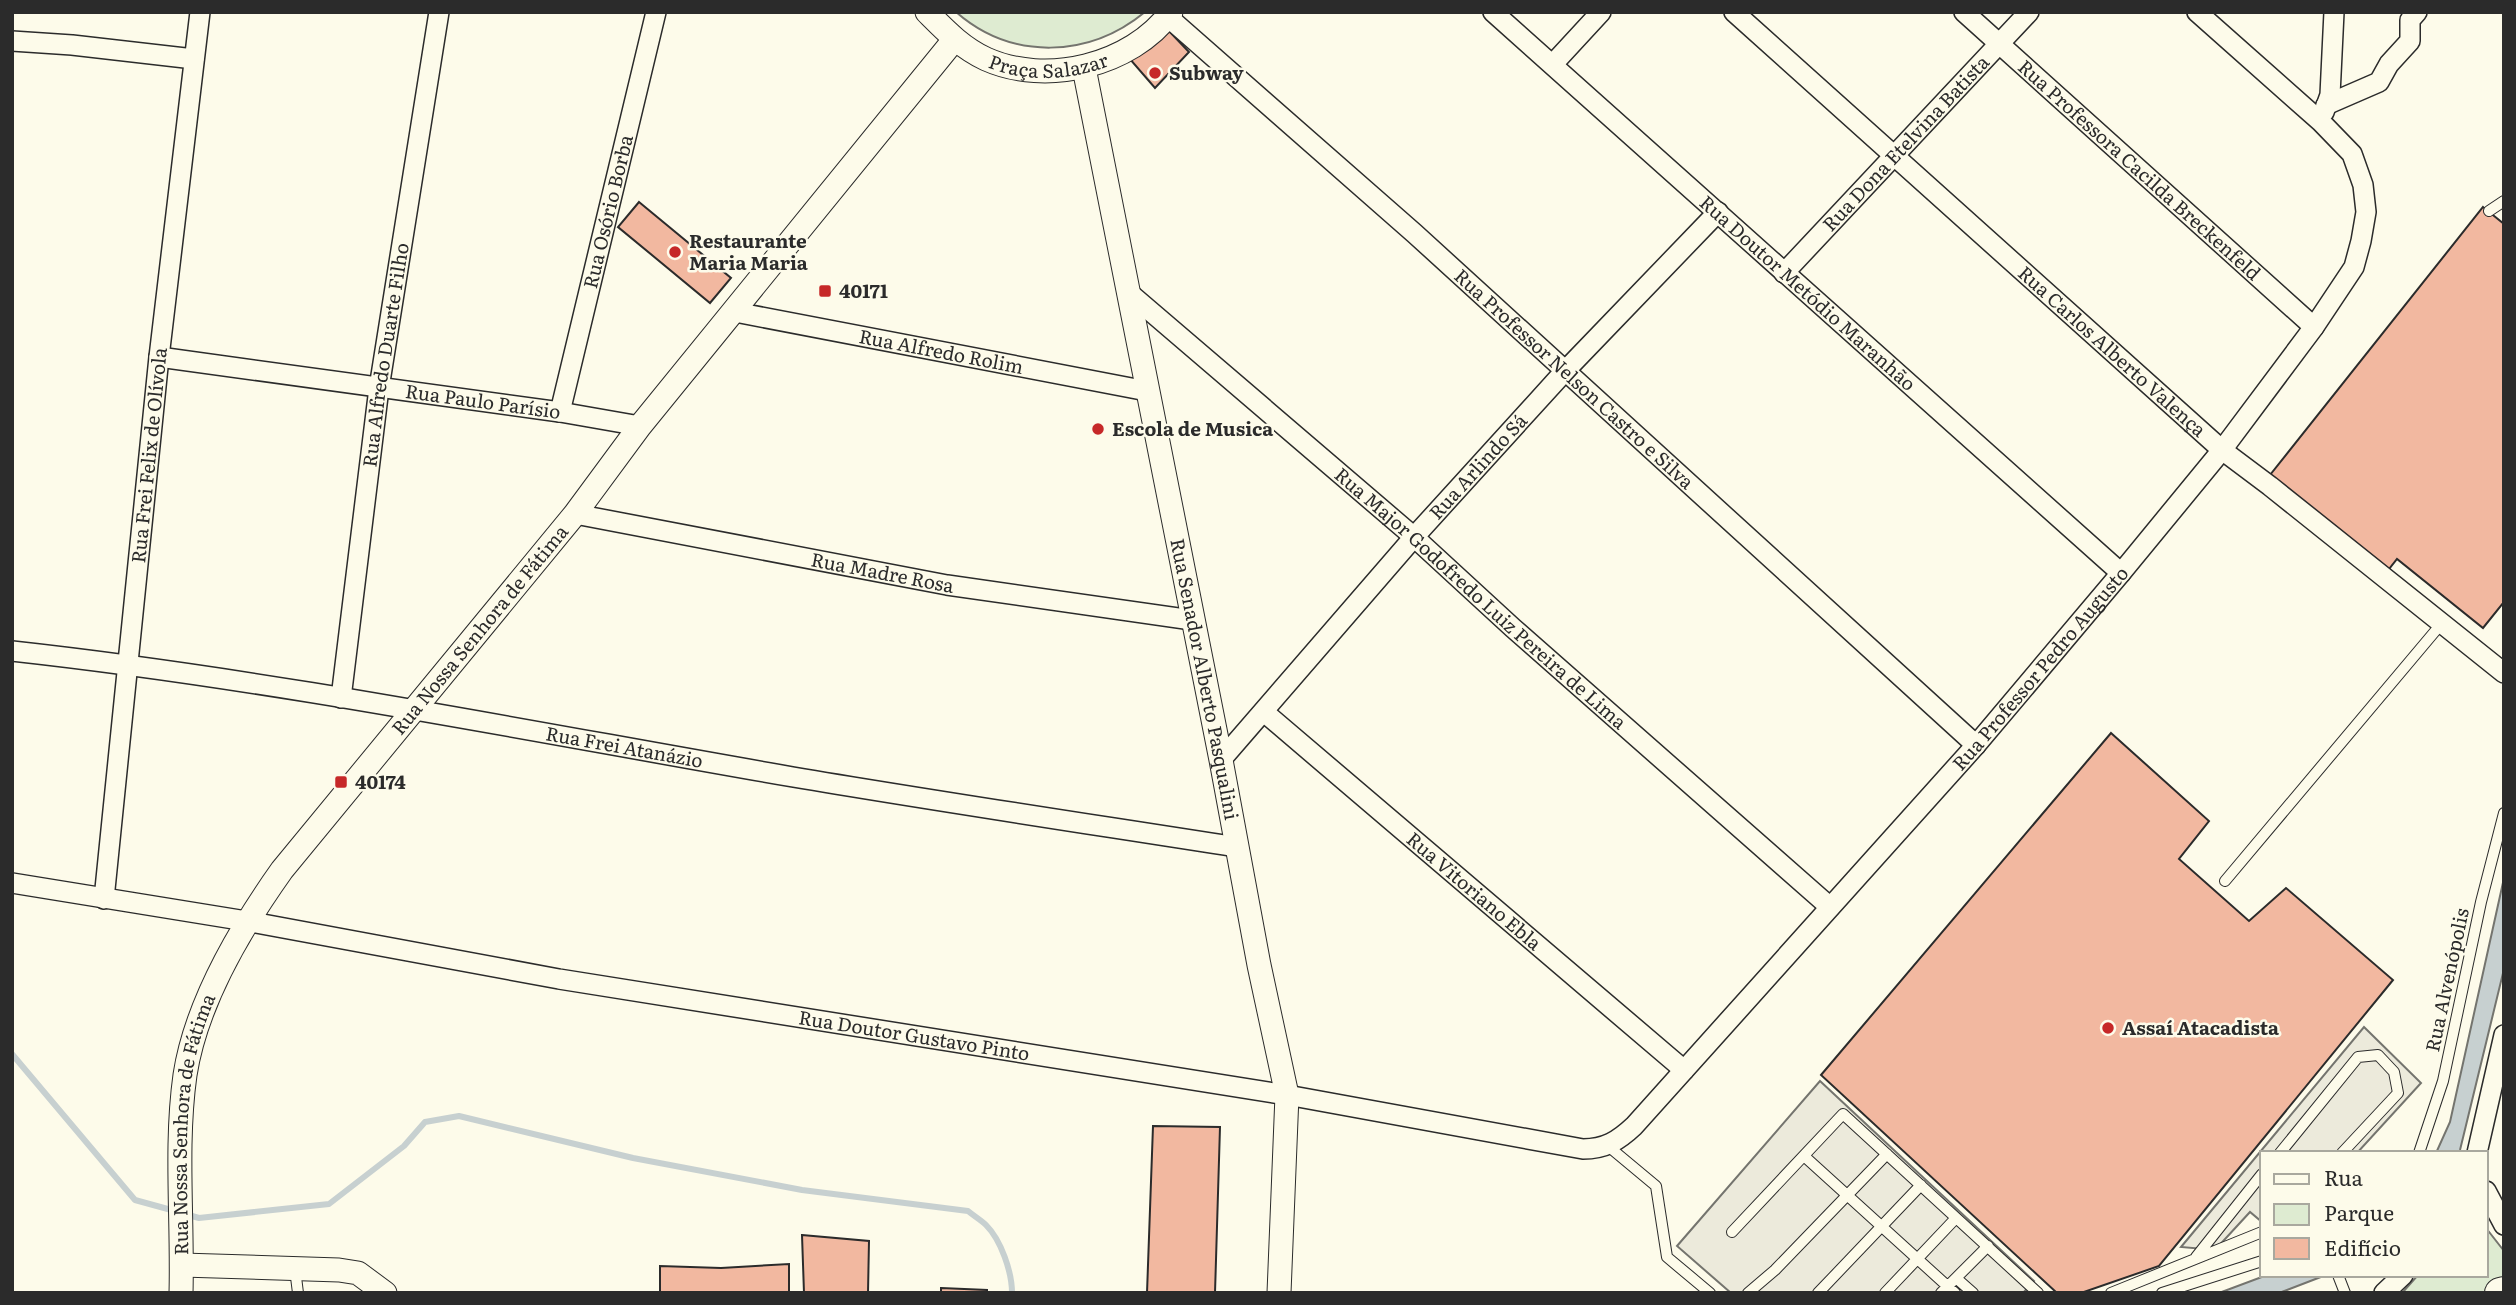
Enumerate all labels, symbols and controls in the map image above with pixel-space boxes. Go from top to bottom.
street label: Praça Salazar [985,45,1112,84]
street label: Rua Dona Etelvina Batista [1815,48,1995,237]
street label: Rua Professora Cacilda Breckenfeld [2012,52,2268,286]
place label: Subway [1169,58,1244,86]
marker: Subway [1147,65,1163,81]
street label: Rua Osório Borba [575,131,639,291]
street label: Rua Doutor Metódio Maranhão [1694,188,1923,397]
place label: Restaurante Maria Maria [689,226,808,276]
street label: Rua Alfredo Duarte Filho [354,240,415,469]
marker: Restaurante Maria Maria [667,244,683,260]
street label: Rua Carlos Alberto Valença [2012,259,2214,443]
street label: Rua Professor Nelson Castro e Silva [1449,261,1702,495]
place label: 40171 [839,276,888,304]
marker: 40171 [817,283,833,299]
street label: Rua Alfredo Rolim [857,321,1026,380]
street label: Rua Frei Felix de Olívola [123,345,173,564]
street label: Rua Paulo Parísio [404,376,562,425]
street label: Rua Arlindo Sá [1422,406,1533,525]
place label: Escola de Musica [1112,414,1273,442]
marker: Escola de Musica [1090,421,1106,437]
street label: Rua Major Godofredo Luiz Pereira de Lima [1329,460,1634,735]
street label: Rua Nossa Senhora de Fátima [384,518,574,740]
street label: Rua Senador Alberto Pasqualini [1164,536,1247,822]
street label: Rua Madre Rosa [809,544,956,599]
street label: Rua Professor Pedro Augusto [1945,560,2134,776]
street label: Rua Frei Atanázio [544,718,705,774]
place label: 40174 [355,767,406,795]
marker: 40174 [333,774,349,790]
street label: Rua Vitoriano Ebla [1401,825,1549,956]
street label: Rua Alvenópolis [2417,905,2475,1054]
street label: Rua Nossa Senhora de Fátima [165,988,221,1256]
street label: Rua Doutor Gustavo Pinto [797,1002,1032,1067]
place label: Assaí Atacadista [2122,1013,2279,1041]
marker: Assaí Atacadista [2100,1020,2116,1036]
legend [2260,1151,2488,1277]
text: Rua [2324,1161,2364,1192]
text: Parque [2324,1196,2394,1227]
text: Edifício [2324,1231,2401,1262]

